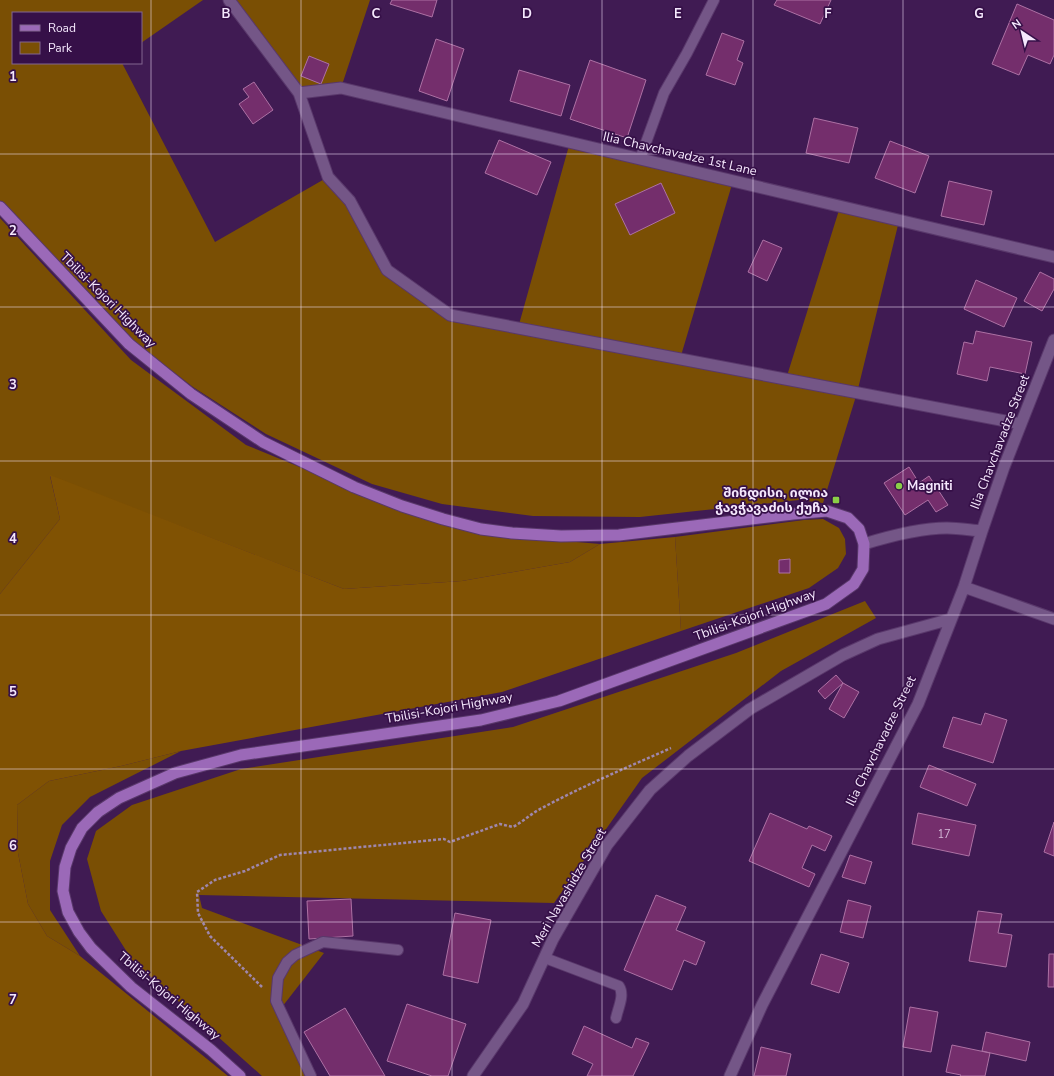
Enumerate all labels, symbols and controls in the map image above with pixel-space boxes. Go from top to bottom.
text: B [222,5,231,23]
text: C [372,5,381,23]
text: D [522,5,532,23]
text: E [674,5,682,23]
text: F [824,5,832,23]
text: G [974,5,984,23]
legend [12,12,142,64]
north arrow [1002,12,1042,52]
text: N [1009,16,1024,33]
text: Road [48,20,76,36]
text: Park [48,40,73,56]
text: 1 [9,68,17,86]
street label: Ilia Chavchavadze 1st Lane [601,128,759,181]
text: 2 [9,222,17,240]
street label: Tbilisi-Kojori Highway [56,248,160,352]
street label: Ilia Chavchavadze Street [966,372,1034,512]
text: 3 [9,376,17,394]
place label: Magniti [907,477,952,495]
marker: Magniti [894,481,904,491]
place label: შინდისი, ილია ჭავჭავაძის ქუჩა [715,484,828,517]
marker: შინდისი, ილია ჭავჭავაძის ქუჩა [831,495,841,505]
text: 4 [9,530,17,548]
street label: Tbilisi-Kojori Highway [691,584,819,645]
street label: Ilia Chavchavadze Street [842,672,921,809]
text: 5 [9,683,17,701]
street label: Tbilisi-Kojori Highway [384,688,514,728]
street label: Meri Navashidze Street [528,825,611,951]
house number: 17 [937,827,951,842]
text: 6 [9,837,17,855]
street label: Tbilisi-Kojori Highway [114,948,224,1044]
text: 7 [9,991,17,1009]

